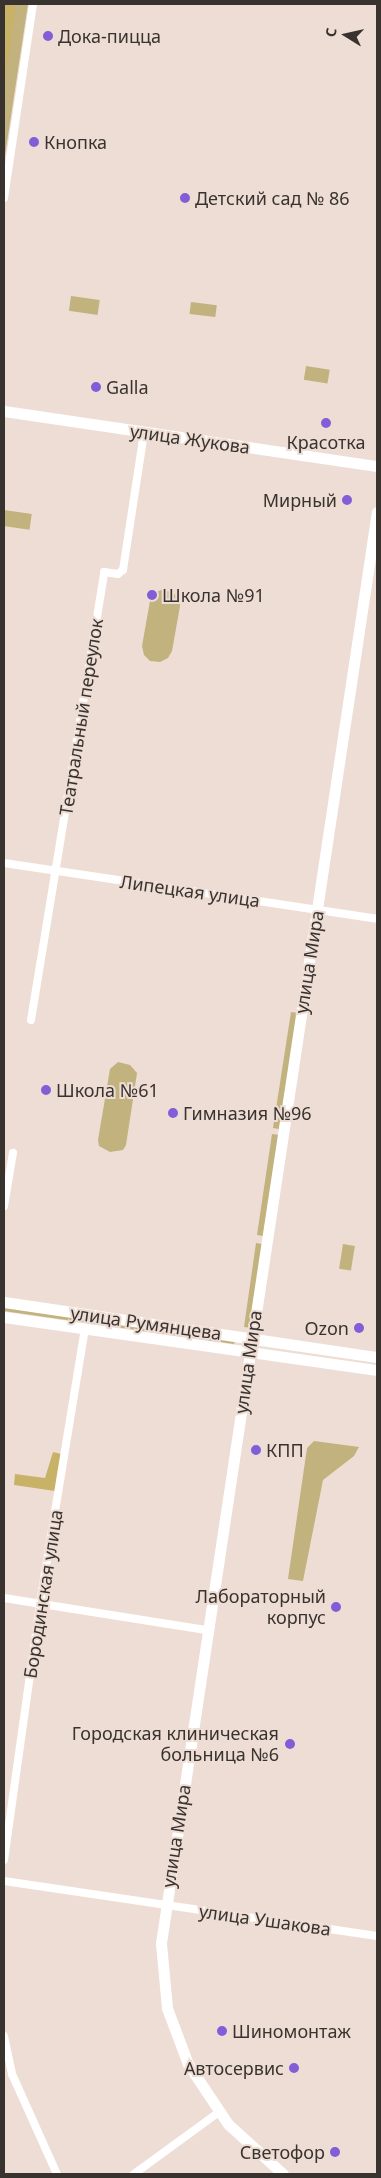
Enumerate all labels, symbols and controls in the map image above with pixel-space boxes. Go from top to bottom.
north arrow [321,10,371,60]
place label: Дока-пицца [58,25,161,47]
text: С [321,26,341,38]
marker: Дока-пицца [42,30,54,42]
place label: Кнопка [44,131,107,153]
marker: Кнопка [28,136,40,148]
place label: Детский сад № 86 [195,187,350,209]
marker: Детский сад № 86 [179,192,191,204]
place label: Galla [106,376,149,398]
marker: Galla [90,381,102,393]
marker: Красотка [320,417,332,429]
street label: улица Жукова [129,420,251,458]
place label: Красотка [287,431,365,453]
place label: Мирный [263,489,337,511]
marker: Мирный [341,494,353,506]
place label: Школа №91 [162,584,265,606]
marker: Школа №91 [146,589,158,601]
street label: Театральный переулок [55,617,107,817]
street label: Липецкая улица [119,871,261,911]
street label: улица Мира [290,909,328,1015]
place label: Школа №61 [56,1079,159,1101]
marker: Школа №61 [40,1084,52,1096]
place label: Гимназия №96 [183,1102,312,1124]
marker: Гимназия №96 [167,1107,179,1119]
street label: улица Румянцева [69,1302,223,1344]
street label: улица Мира [230,1309,266,1415]
place label: Ozon [304,1317,349,1339]
marker: Ozon [353,1322,365,1334]
place label: КПП [266,1439,304,1461]
marker: КПП [250,1444,262,1456]
street label: Бородинская улица [19,1508,67,1680]
place label: Лабораторный корпус [196,1586,326,1628]
marker: Лабораторный корпус [330,1601,342,1613]
place label: Городская клиническая больница №6 [72,1723,279,1766]
marker: Городская клиническая больница №6 [283,1737,297,1751]
street label: улица Мира [157,1783,195,1889]
street label: улица Ушакова [198,1900,332,1940]
place label: Шиномонтаж [232,2020,351,2042]
marker: Шиномонтаж [216,2025,228,2037]
place label: Автосервис [184,2057,284,2079]
marker: Автосервис [288,2062,300,2074]
place label: Светофор [240,2141,325,2163]
marker: Светофор [329,2146,341,2158]

